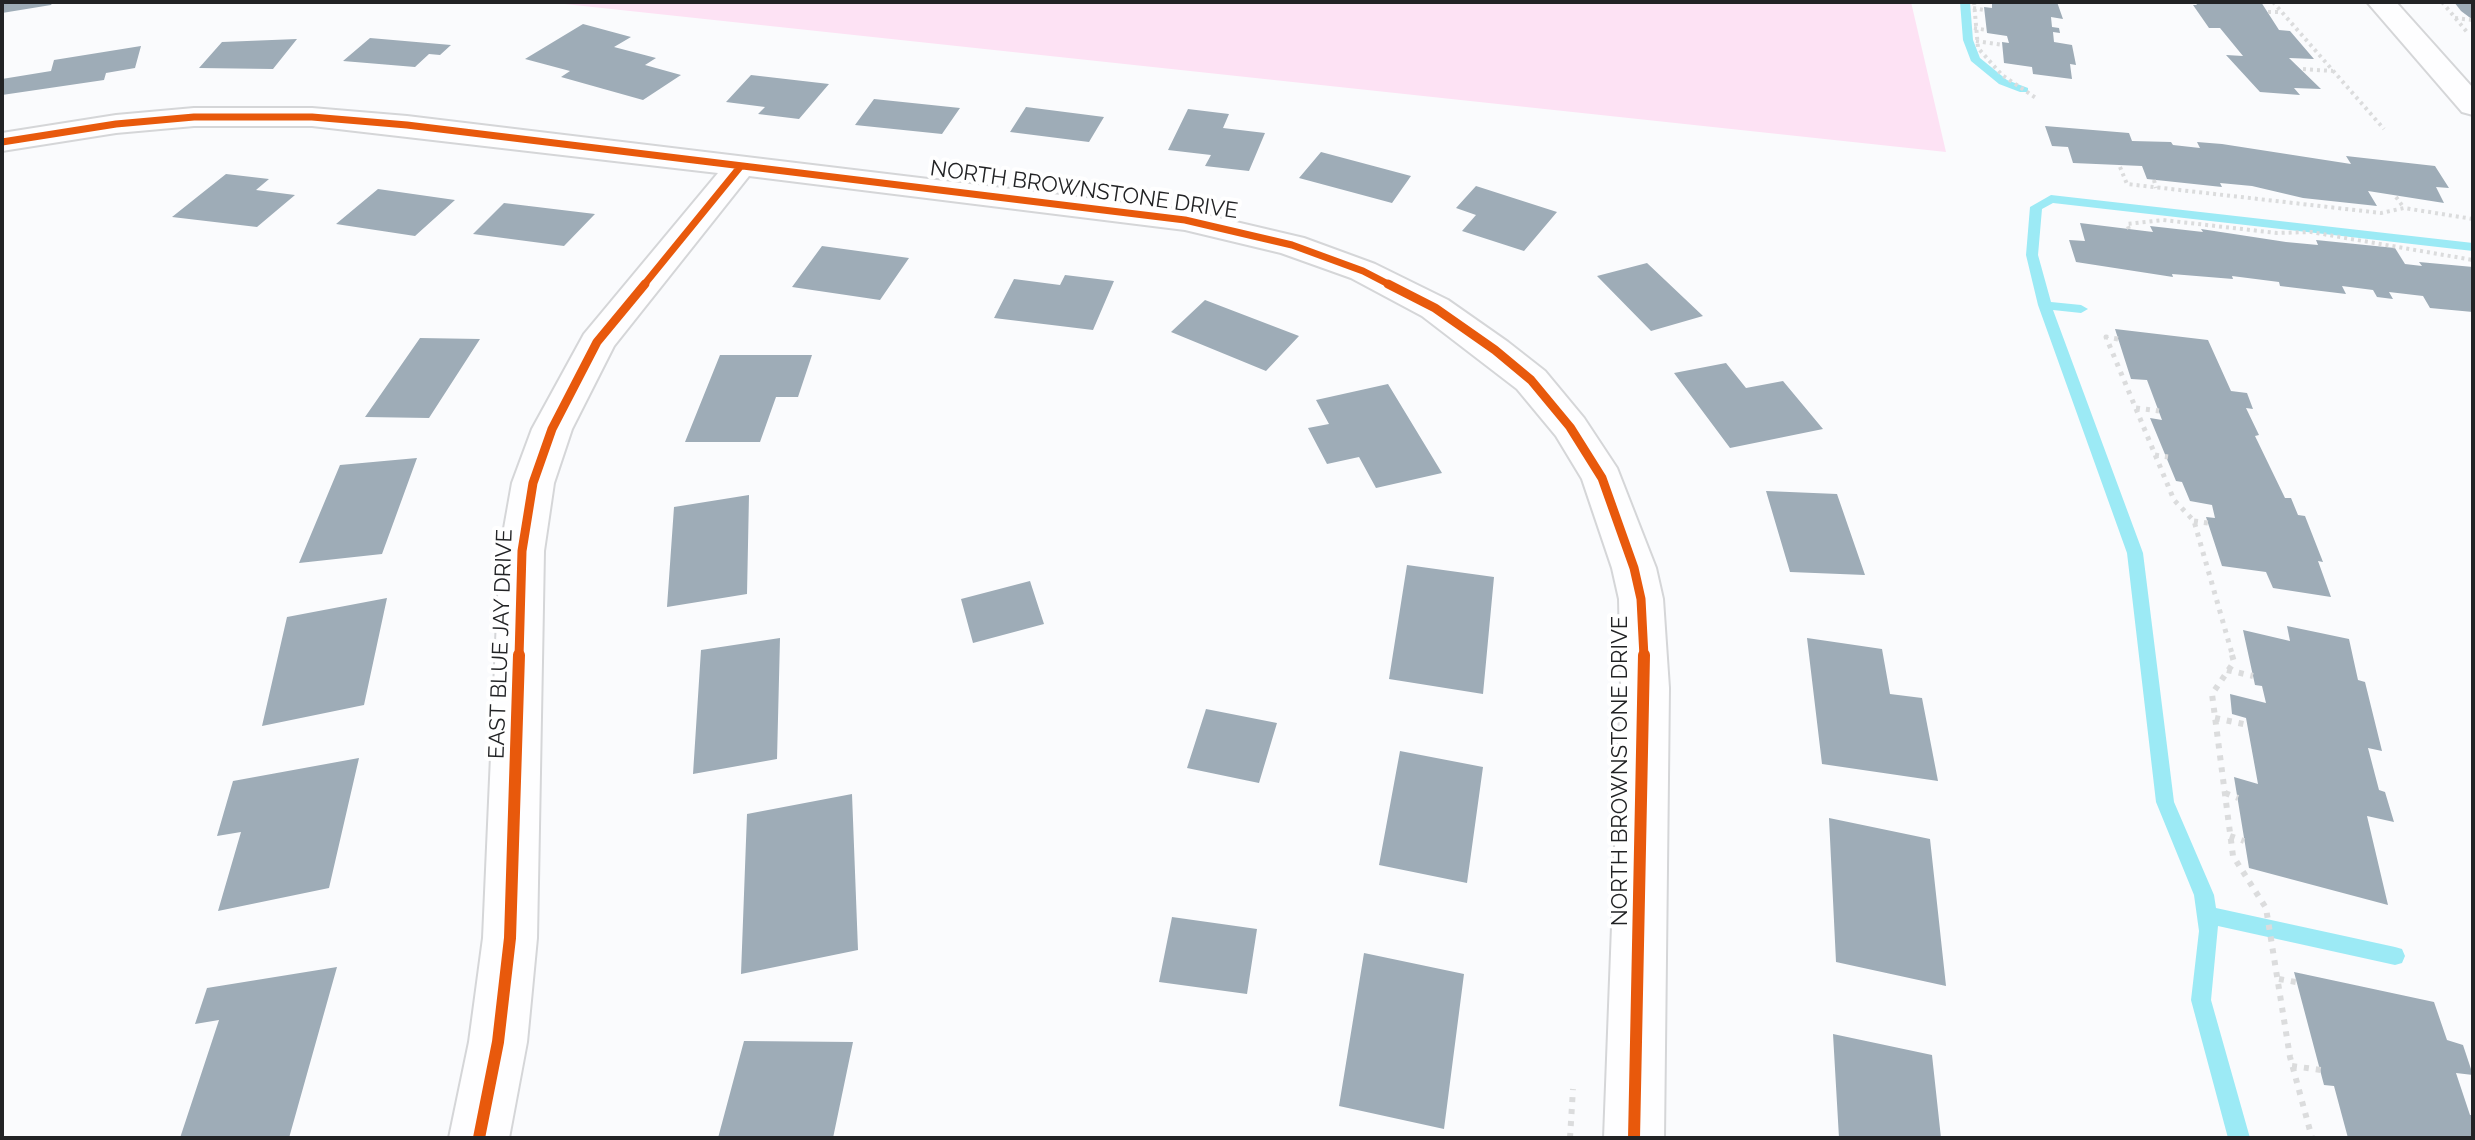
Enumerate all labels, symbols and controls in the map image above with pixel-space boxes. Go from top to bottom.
street label: NORTH BROWNSTONE DRIVE [928,155,1240,225]
street label: EAST BLUE JAY DRIVE [484,529,518,759]
street label: NORTH BROWNSTONE DRIVE [1607,616,1633,926]

